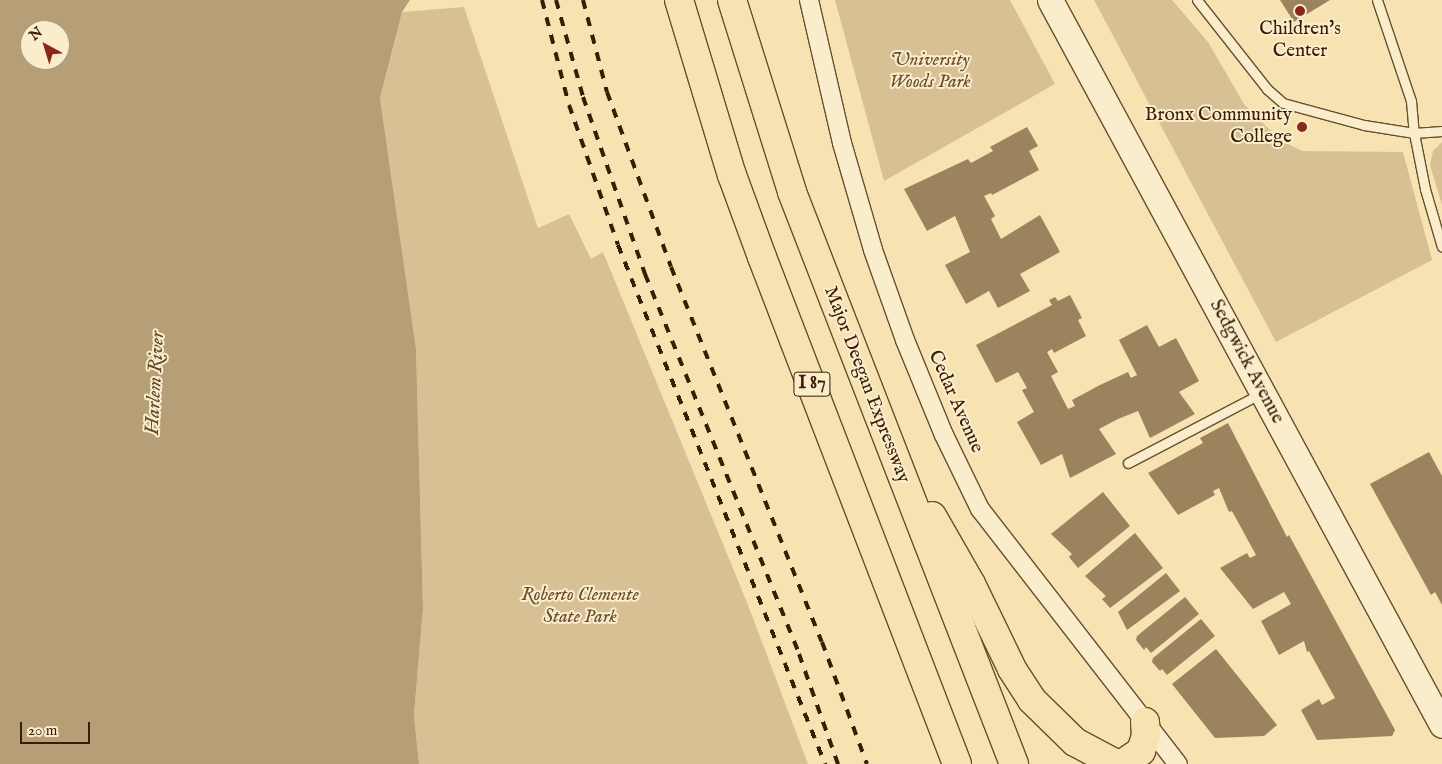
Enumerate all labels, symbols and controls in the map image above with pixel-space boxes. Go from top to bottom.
marker: Children's Center [1294,5,1306,17]
place label: Children's Center [1259,19,1341,63]
north arrow [20,20,70,70]
text: N [26,23,47,45]
park label: University Woods Park [889,50,971,94]
place label: Bronx Community College [1145,105,1292,149]
marker: Bronx Community College [1296,121,1308,133]
street label: Major Deegan Expressway [818,283,914,487]
street label: Sedgwick Avenue [1204,296,1288,428]
water label: Harlem River [140,331,170,435]
street label: Cedar Avenue [922,347,988,457]
road number: I 87 [793,368,831,399]
park label: Roberto Clemente State Park [521,585,639,629]
scale bar [22,712,92,744]
text: 20 m [28,721,57,740]

